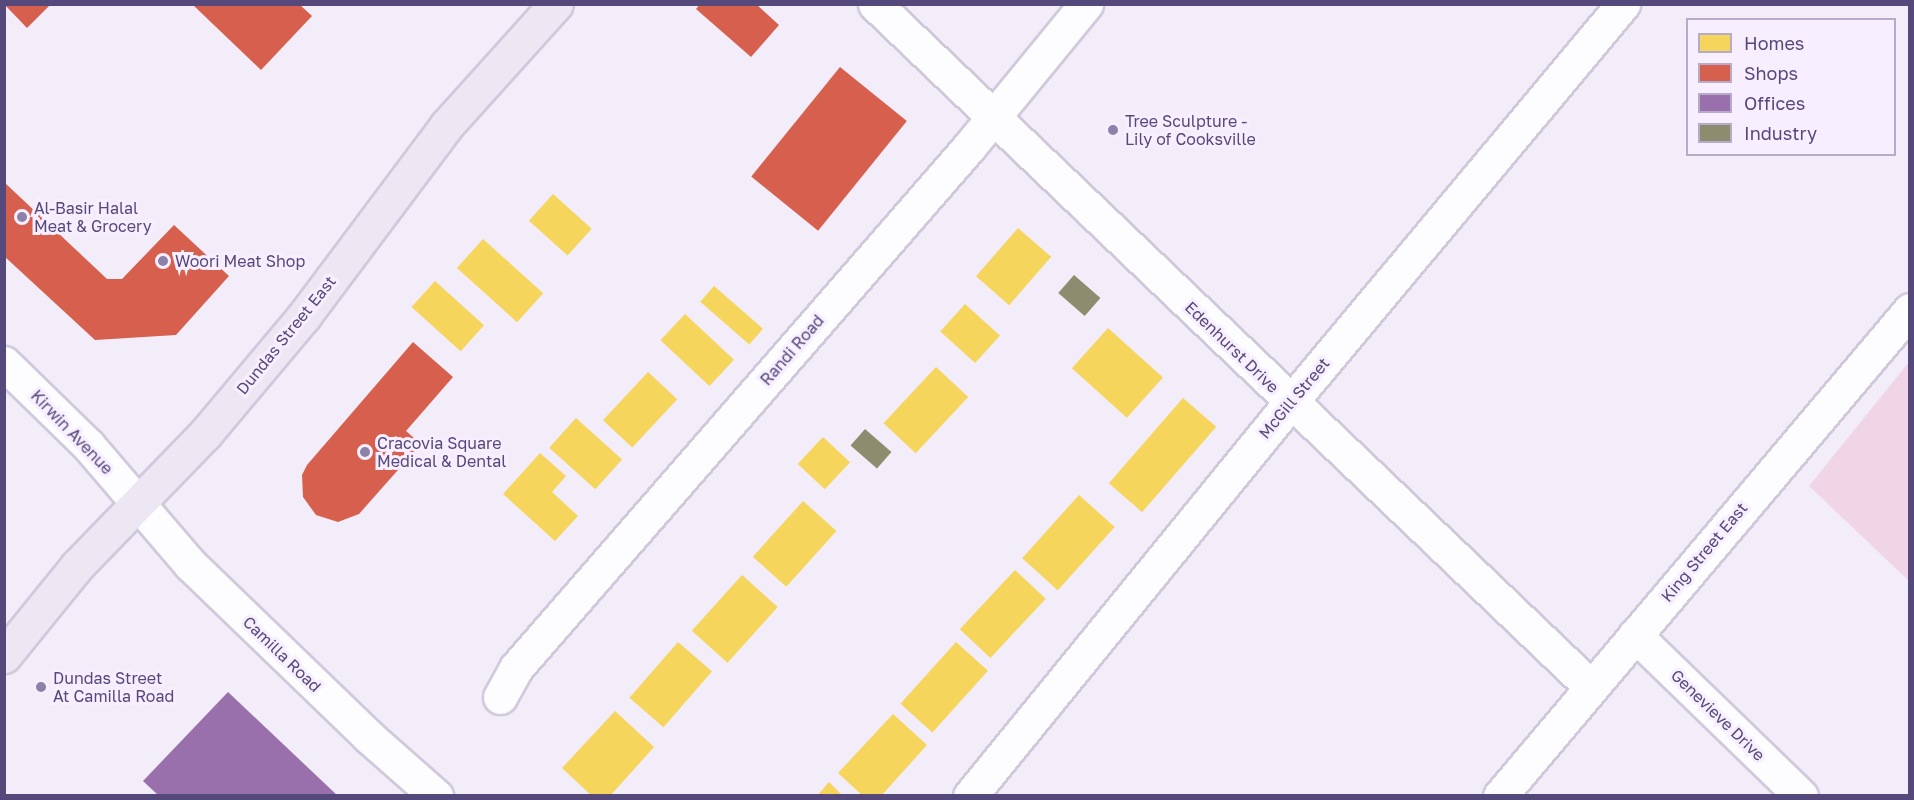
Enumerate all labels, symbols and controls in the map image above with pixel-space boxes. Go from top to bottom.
legend [1686,18,1896,156]
text: Homes [1744,32,1804,54]
text: Shops [1744,62,1798,84]
text: Offices [1744,92,1805,114]
place label: Tree Sculpture - Lily of Cooksville [1125,111,1256,149]
text: Industry [1744,122,1817,144]
marker: Tree Sculpture - Lily of Cooksville [1106,123,1120,137]
place label: Al-Basir Halal Meat & Grocery [34,198,152,236]
marker: Al-Basir Halal Meat & Grocery [15,210,29,224]
place label: Woori Meat Shop [175,251,305,271]
marker: Woori Meat Shop [156,254,170,268]
street label: Dundas Street East [232,272,340,398]
street label: Edenhurst Drive [1181,297,1283,397]
street label: Randi Road [756,311,828,389]
street label: McGill Street [1255,354,1333,442]
street label: Kirwin Avenue [27,386,117,478]
place label: Cracovia Square Medical & Dental [377,433,506,471]
marker: Cracovia Square Medical & Dental [358,445,372,459]
street label: King Street East [1657,498,1751,606]
street label: Camilla Road [239,612,325,696]
street label: Genevieve Drive [1667,665,1769,765]
place label: Dundas Street At Camilla Road [53,668,174,706]
marker: Dundas Street At Camilla Road [34,680,48,694]

